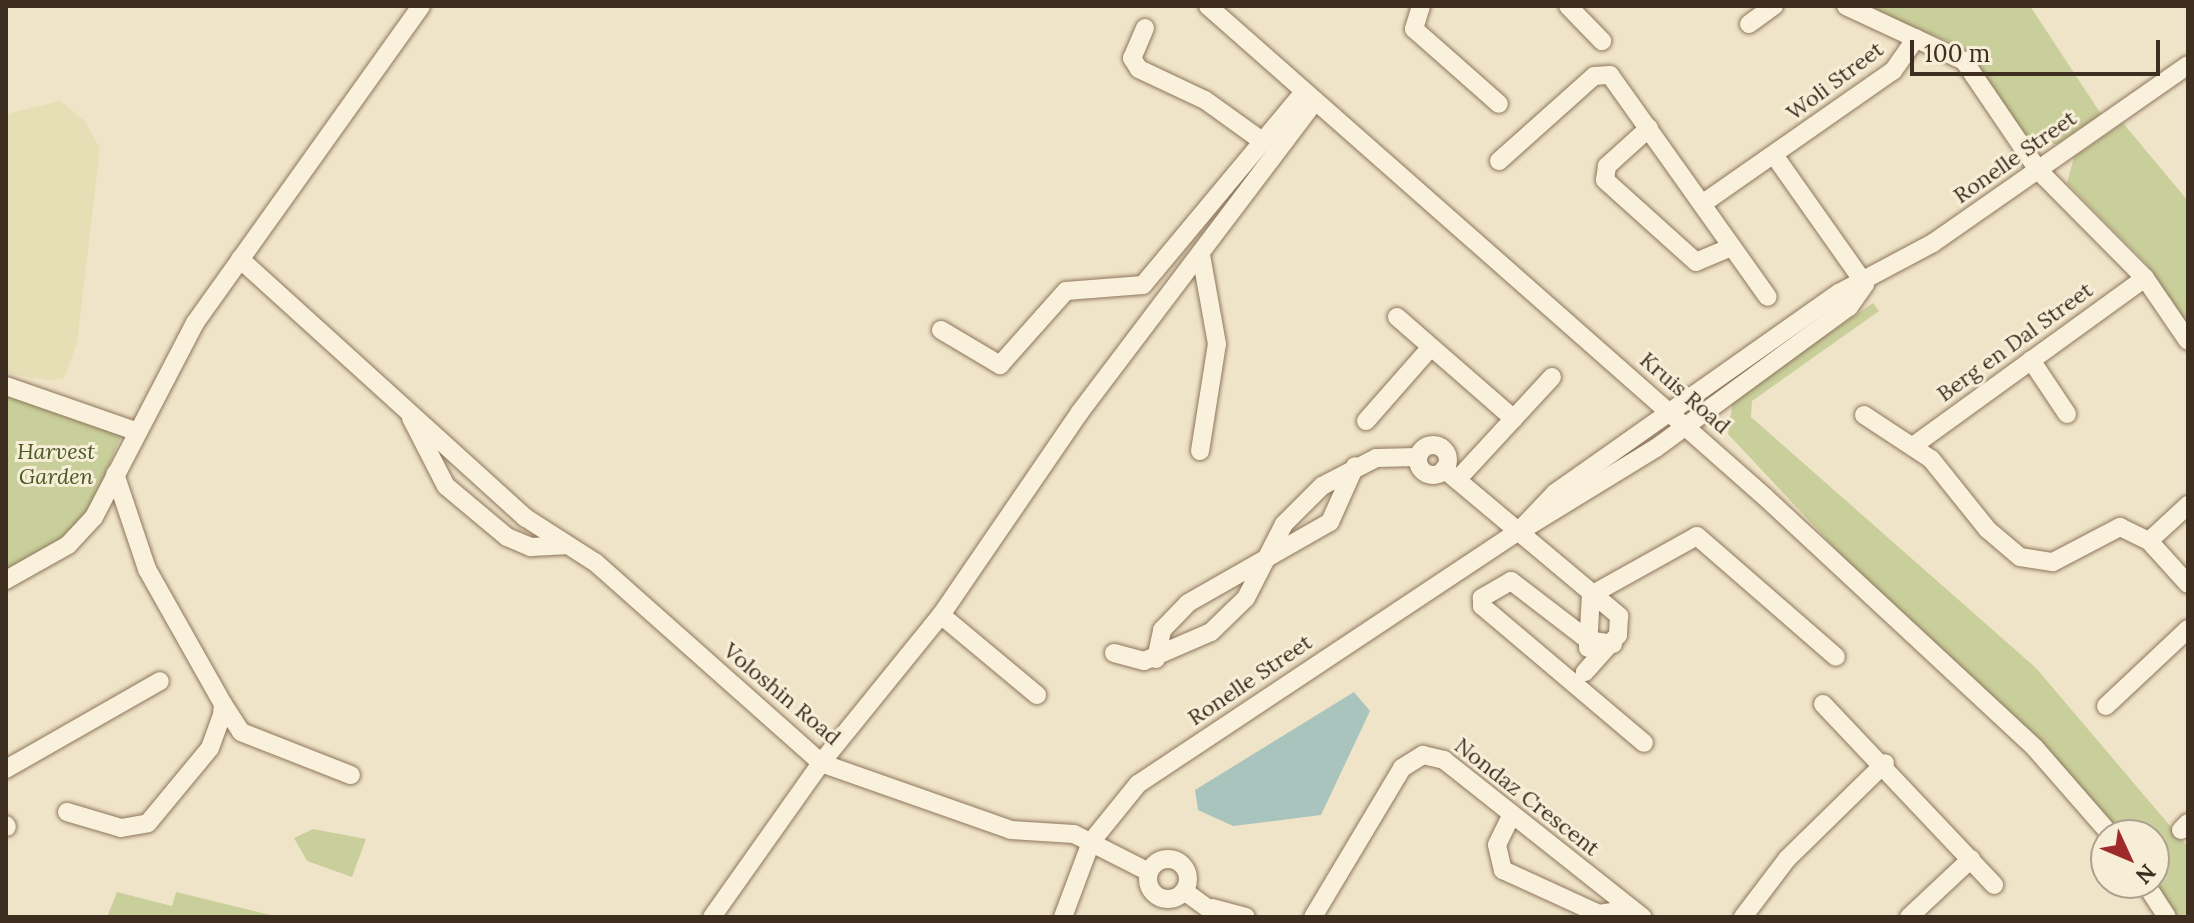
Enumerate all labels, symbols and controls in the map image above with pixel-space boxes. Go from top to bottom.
scale bar [1914,24,2164,74]
street label: Woli Street [1781,36,1889,126]
text: 100 m [1924,38,1990,69]
street label: Ronelle Street [1949,105,2081,209]
street label: Berg en Dal Street [1932,277,2098,407]
street label: Kruis Road [1634,347,1736,439]
park label: Harvest Garden [17,438,95,490]
street label: Ronelle Street [1183,629,1317,731]
street label: Voloshin Road [718,637,846,751]
street label: Nondaz Crescent [1449,732,1605,862]
north arrow [2090,819,2170,899]
text: N [2130,858,2162,890]

